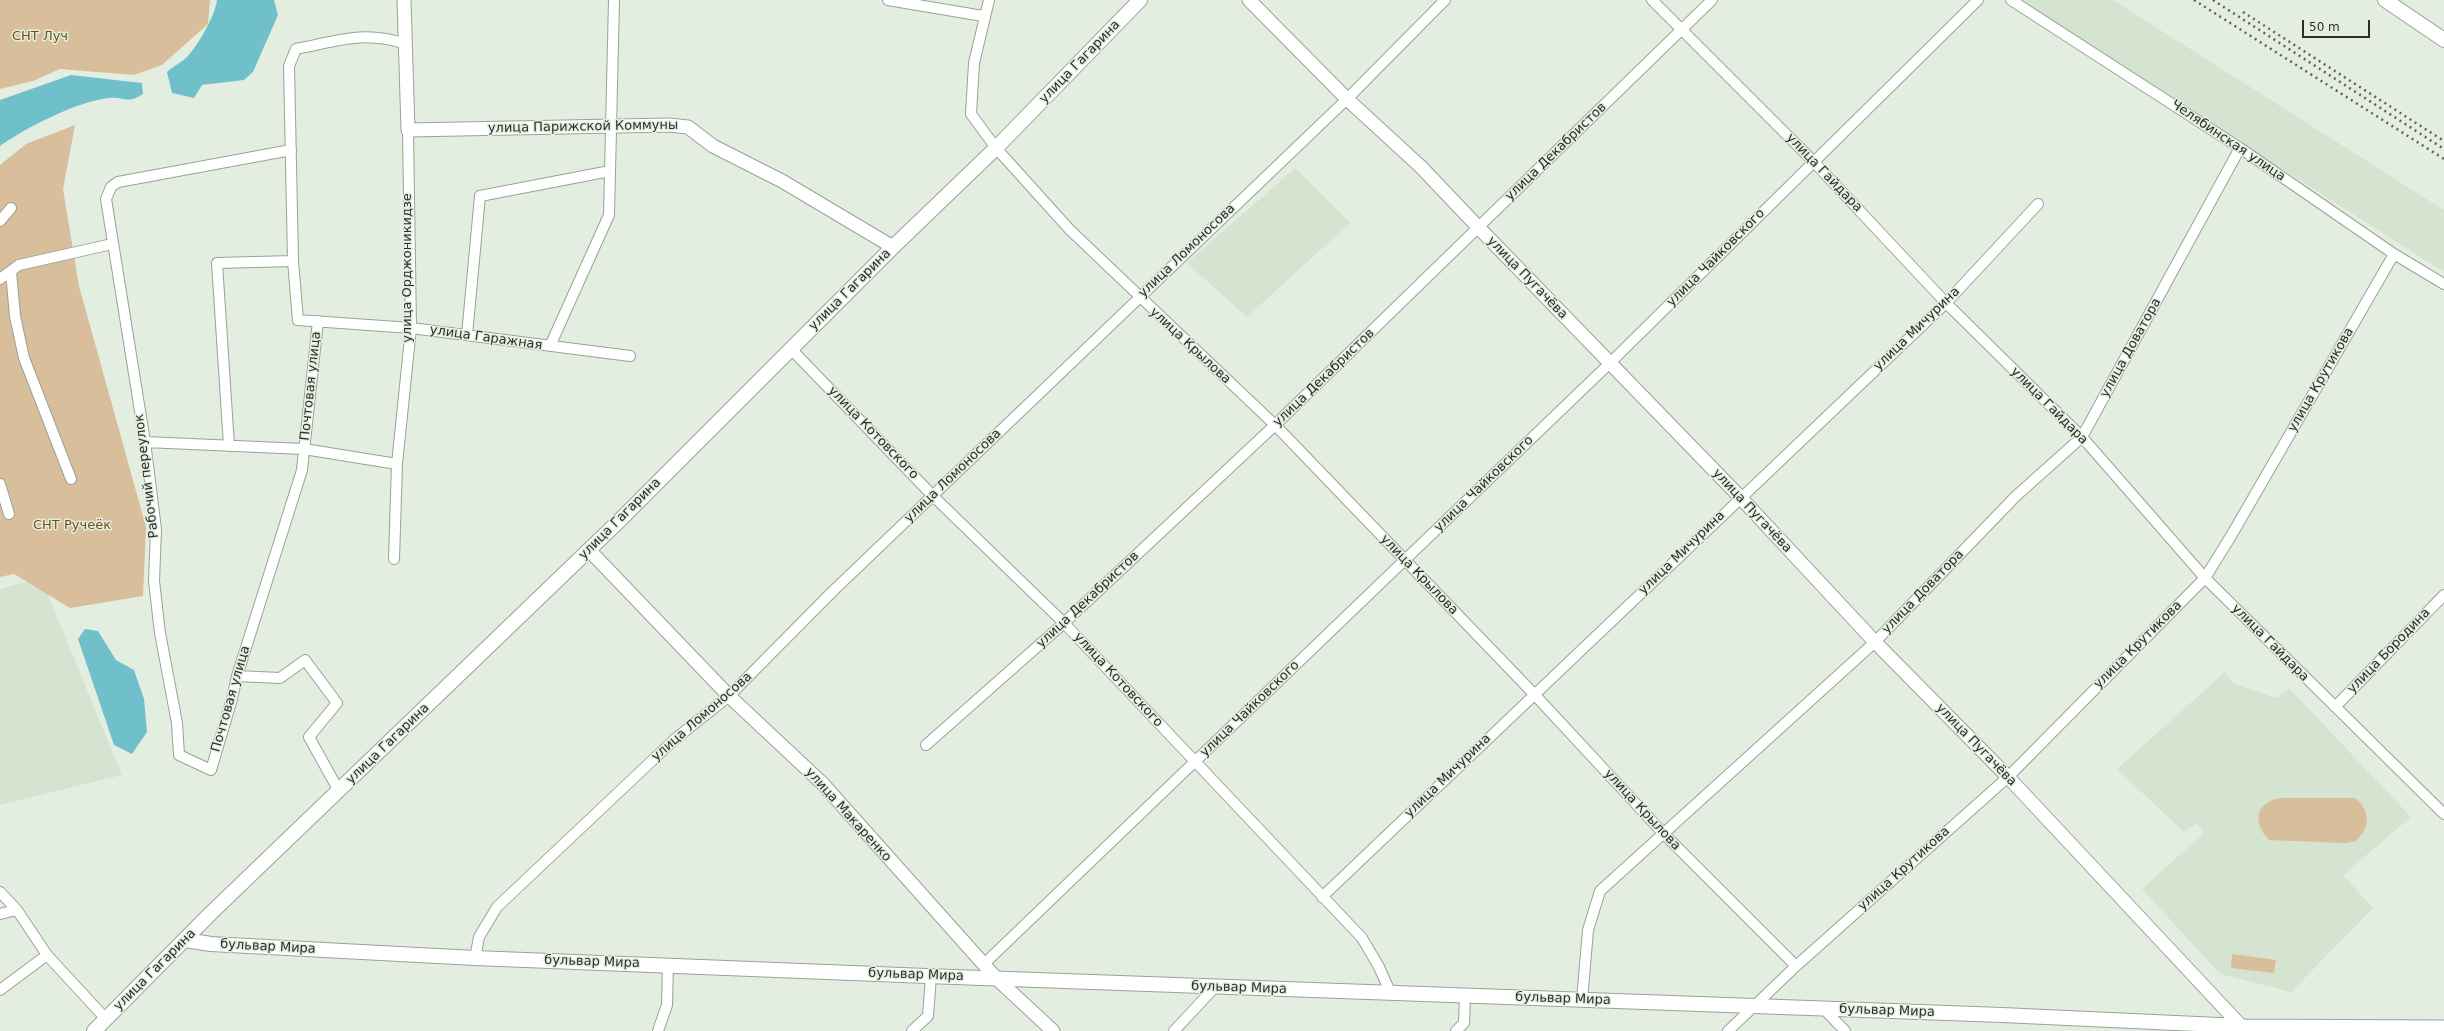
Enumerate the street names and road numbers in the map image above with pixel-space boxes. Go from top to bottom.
street label: улица Гагарина [1036,17,1124,107]
street label: Челябинская улица [2168,97,2288,185]
street label: улица Декабристов [1502,100,1610,204]
street label: улица Парижской Коммуны [488,118,678,136]
street label: улица Гайдара [1783,131,1865,215]
street label: улица Орджоникидзе [400,193,416,343]
street label: улица Ломоносова [1136,201,1238,301]
street label: улица Чайковского [1664,206,1768,310]
street label: улица Пугачёва [1484,233,1570,323]
street label: улица Гагарина [806,246,894,334]
street label: улица Мичурина [1871,284,1963,374]
street label: улица Доватора [2097,296,2165,400]
street label: улица Крылова [1146,304,1234,388]
street label: улица Гаражная [429,322,543,354]
street label: улица Крутикова [2285,325,2357,435]
street label: улица Декабристов [1270,326,1378,430]
street label: Почтовая улица [298,331,324,441]
street label: улица Гайдара [2007,364,2091,448]
street label: улица Котовского [824,383,922,483]
street label: Рабочий переулок [132,413,162,539]
street label: улица Ломоносова [902,426,1004,526]
street label: улица Чайковского [1431,433,1537,535]
street label: улица Пугачёва [1709,466,1795,556]
street label: улица Гагарина [576,475,664,563]
street label: улица Мичурина [1636,508,1728,598]
street label: улица Крылова [1377,532,1461,618]
street label: улица Доватора [1879,547,1967,637]
street label: улица Декабристов [1034,548,1142,652]
street label: улица Крутикова [2091,598,2185,692]
street label: улица Гайдара [2228,601,2312,685]
street label: улица Бородина [2344,605,2434,697]
street label: улица Котовского [1070,630,1166,730]
street label: Почтовая улица [208,644,254,754]
street label: улица Чайковского [1197,658,1303,760]
street label: улица Ломоносова [649,669,755,765]
street label: улица Гагарина [343,700,433,788]
street label: улица Пугачёва [1933,700,2019,790]
street label: улица Мичурина [1402,731,1494,821]
street label: улица Макаренко [802,765,894,865]
street label: улица Крылова [1600,766,1684,854]
street label: улица Крутикова [1855,824,1953,914]
street label: улица Гагарина [111,926,199,1014]
street label: бульвар Мира [220,937,316,957]
street label: бульвар Мира [544,953,640,971]
street label: бульвар Мира [868,966,964,984]
street label: бульвар Мира [1191,979,1287,997]
street label: бульвар Мира [1515,990,1611,1008]
street label: бульвар Мира [1839,1002,1935,1020]

